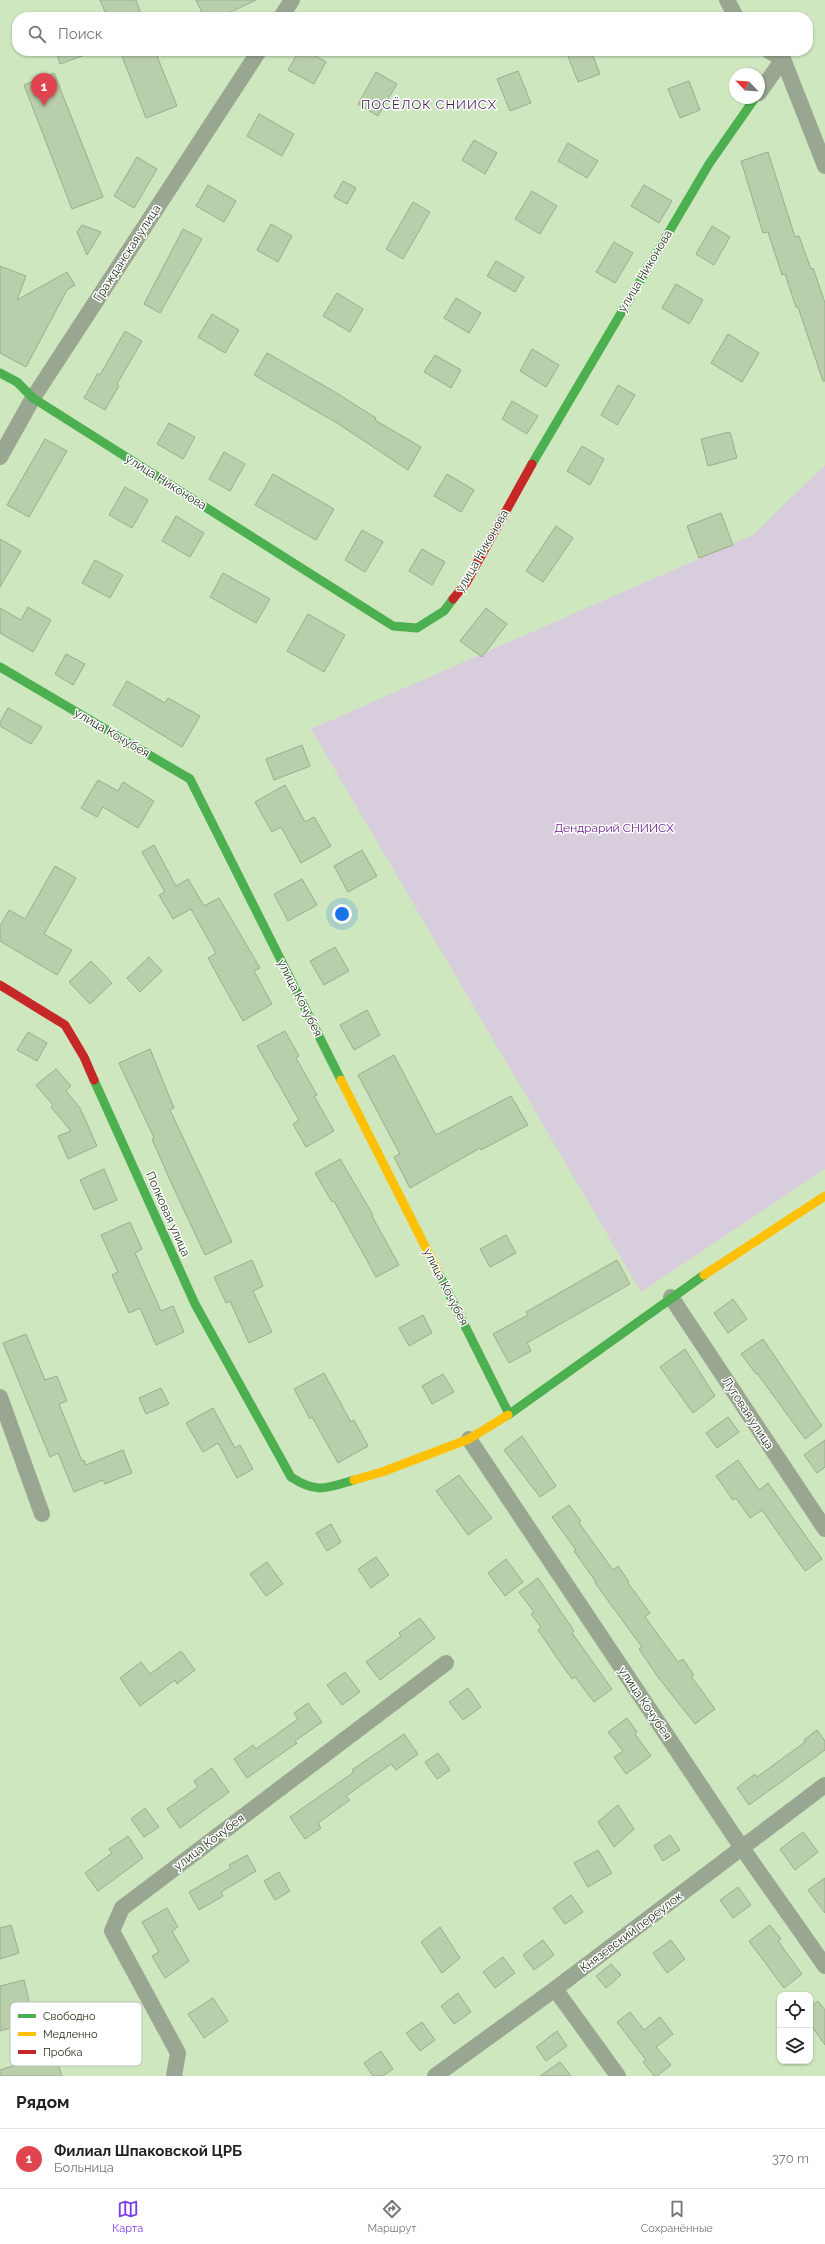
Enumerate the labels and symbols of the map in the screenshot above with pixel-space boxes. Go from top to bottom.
north arrow [729,68,765,104]
pin: 1 [31,73,57,106]
district label: ПОСЁЛОК СНИИСХ [361,96,497,112]
street label: Гражданская улица [91,202,163,304]
street label: улица Никонова [615,227,675,315]
street label: улица Никонова [123,451,209,513]
street label: улица Никонова [453,507,511,595]
street label: улица Кочубея [72,706,152,760]
park label: Дендрарий СНИИСХ [554,821,674,835]
your location [332,904,352,924]
street label: улица Кочубея [275,957,325,1039]
street label: Полковая улица [143,1169,193,1259]
street label: улица Кочубея [421,1246,471,1328]
street label: Луговая улица [720,1374,776,1452]
street label: улица Кочубея [616,1664,674,1742]
street label: улица Кочубея [171,1811,247,1873]
street label: Князевский переулок [577,1889,685,1975]
legend [10,2002,142,2066]
text: Свободно [43,2010,96,2023]
text: Медленно [43,2028,98,2041]
text: Пробка [43,2046,83,2059]

